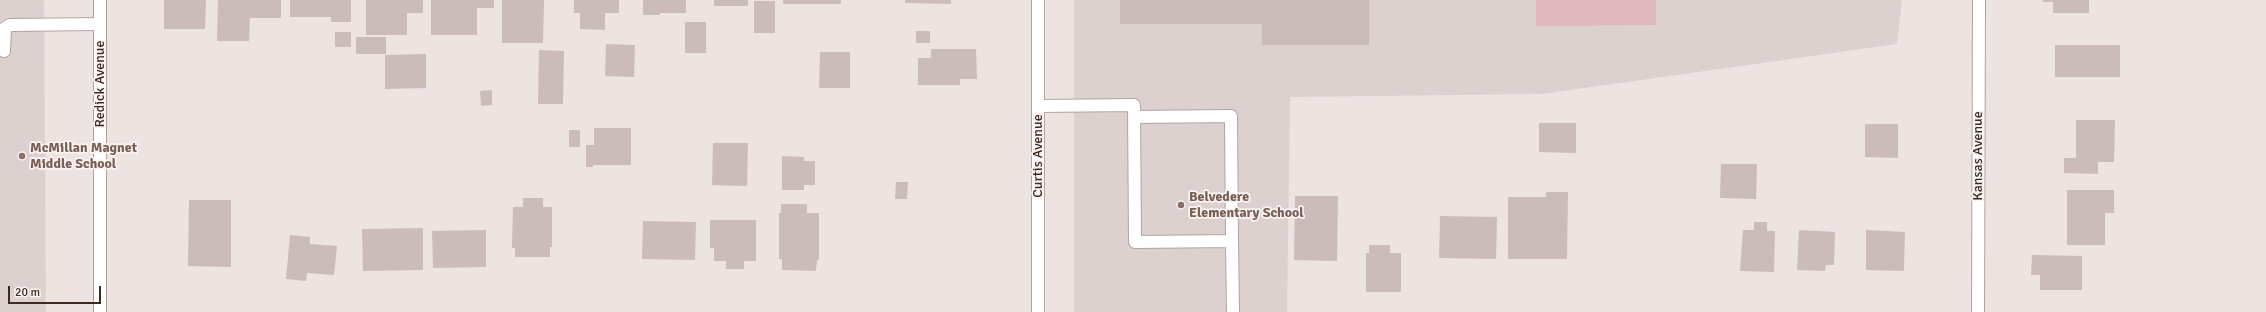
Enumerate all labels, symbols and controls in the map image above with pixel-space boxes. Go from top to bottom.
street label: Redick Avenue [92,41,108,127]
street label: Kansas Avenue [1970,111,1986,201]
street label: Curtis Avenue [1030,114,1046,198]
place label: McMillan Magnet Middle School [30,140,137,172]
marker: McMillan Magnet Middle School [17,151,27,161]
place label: Belvedere Elementary School [1189,189,1304,222]
marker: Belvedere Elementary School [1176,200,1186,210]
scale bar [10,278,103,304]
text: 20 m [15,285,40,300]

